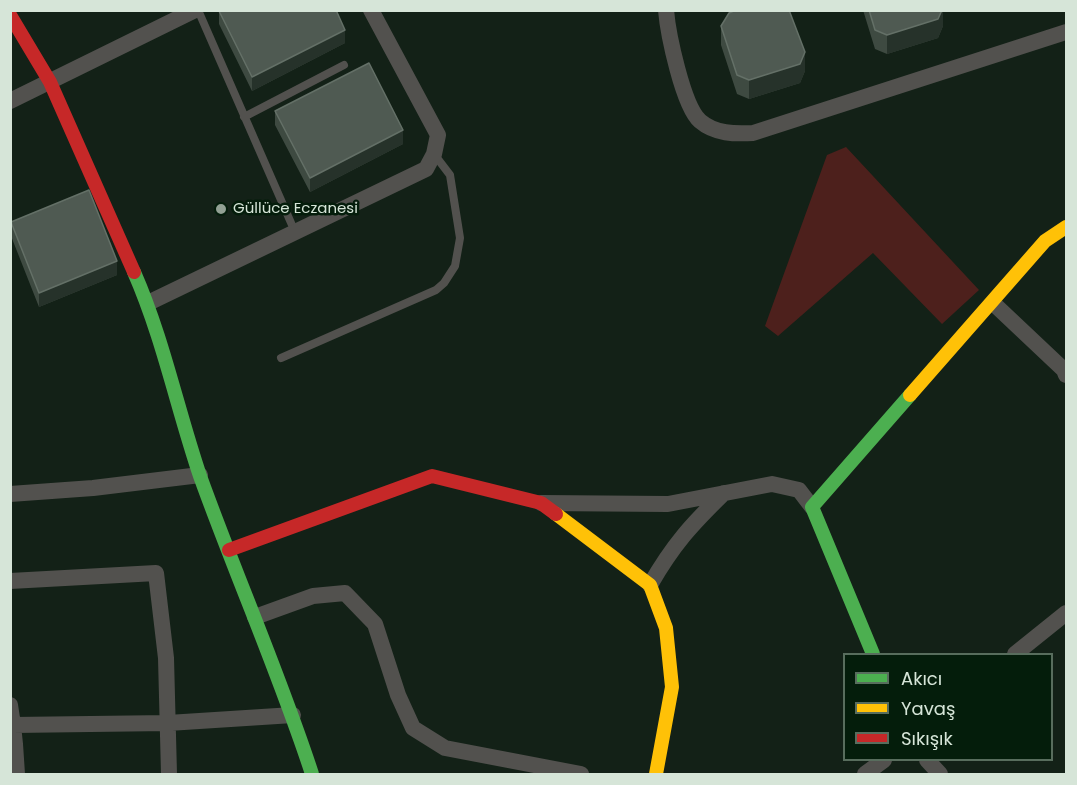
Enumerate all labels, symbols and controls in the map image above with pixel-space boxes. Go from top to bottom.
place label: Güllüce Eczanesi [233,200,358,218]
marker: Güllüce Eczanesi [214,202,228,216]
legend [843,653,1053,761]
text: Akıcı [901,666,942,691]
text: Yavaş [901,696,955,721]
text: Sıkışık [901,726,953,751]

